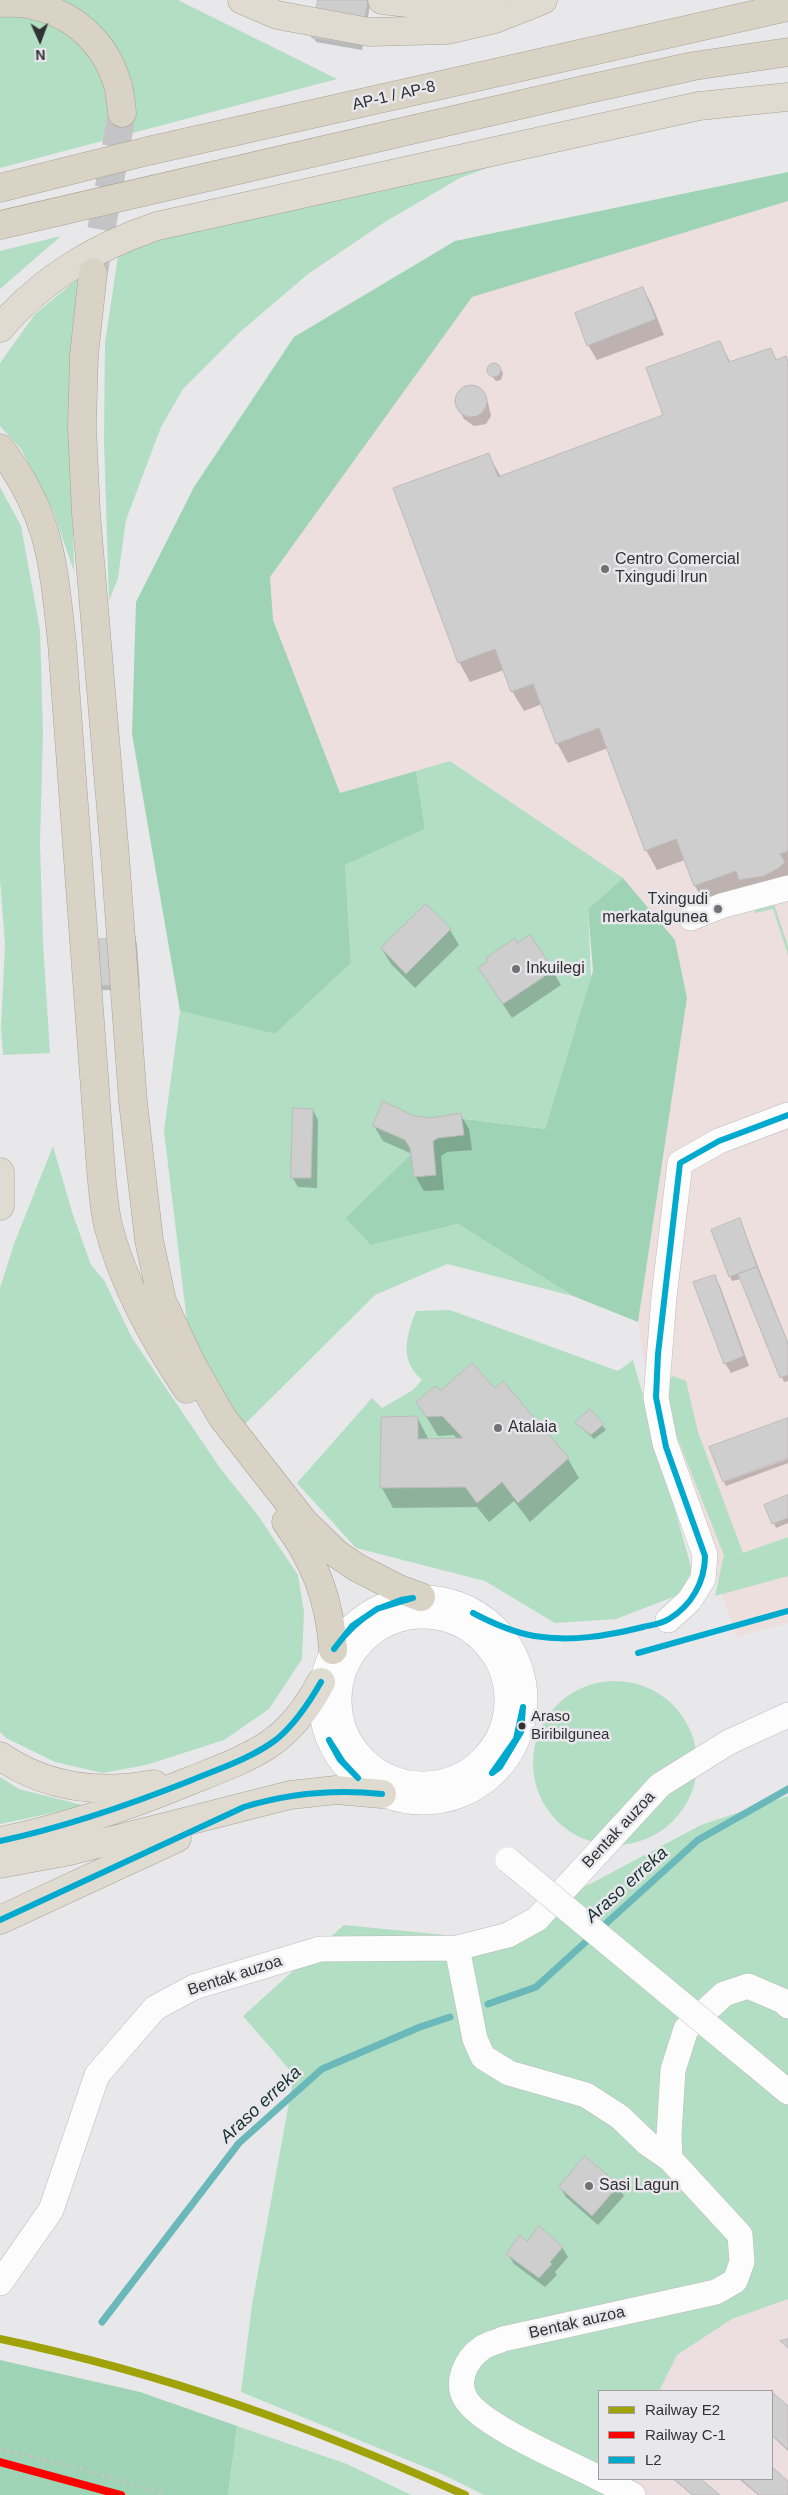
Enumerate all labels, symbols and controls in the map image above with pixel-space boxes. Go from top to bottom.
north arrow [15,15,65,65]
text: N [35,47,46,63]
street label: AP-1 / AP-8 [351,77,437,115]
place label: Centro Comercial Txingudi Irun [615,550,739,588]
marker: Centro Comercial Txingudi Irun [599,563,611,575]
place label: Txingudi merkatalgunea [602,890,708,928]
marker: Txingudi merkatalgunea [712,903,724,915]
place label: Inkuilegi [526,959,585,979]
marker: Inkuilegi [510,963,522,975]
place label: Atalaia [508,1418,557,1438]
marker: Atalaia [492,1422,504,1434]
place label: Araso Biribilgunea [531,1708,609,1743]
marker: Araso Biribilgunea [517,1721,527,1731]
street label: Bentak auzoa [579,1788,659,1872]
water label: Araso erreka [581,1842,673,1928]
street label: Bentak auzoa [186,1952,284,2000]
water label: Araso erreka [216,2062,306,2148]
place label: Sasi Lagun [599,2176,679,2196]
marker: Sasi Lagun [583,2180,595,2192]
street label: Bentak auzoa [527,2303,627,2343]
legend [598,2390,773,2480]
text: Railway E2 [645,2401,720,2418]
text: Railway C-1 [645,2426,726,2443]
text: L2 [645,2451,662,2468]

